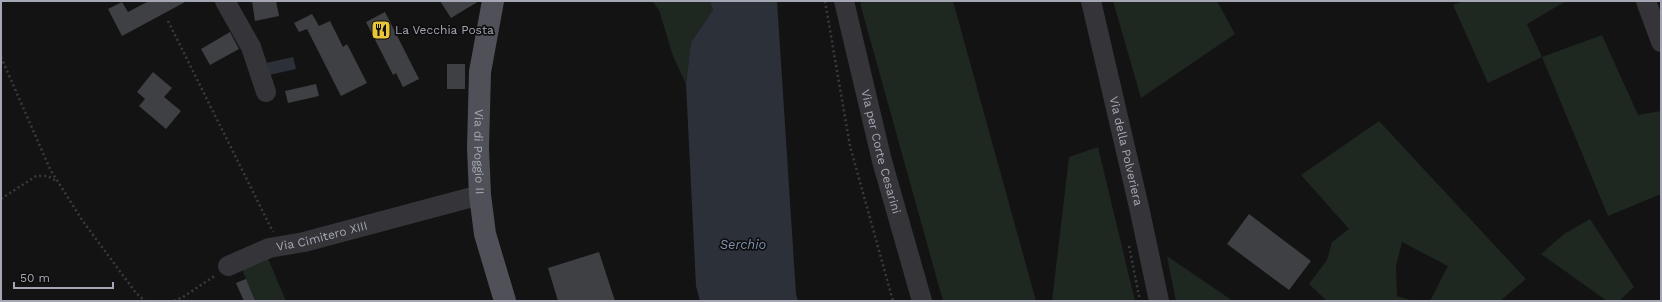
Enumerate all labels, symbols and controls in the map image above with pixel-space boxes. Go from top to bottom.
restaurant icon: La Vecchia Posta [370,19,392,41]
place label: La Vecchia Posta [395,23,494,37]
street label: Via per Corte Cesarini [858,88,904,215]
street label: Via della Polveriera [1106,95,1145,207]
street label: Via di Poggio II [471,109,487,195]
street label: Via Cimitero XIII [275,218,369,254]
water label: Serchio [720,237,766,252]
scale bar [14,264,113,290]
text: 50 m [20,271,50,285]

